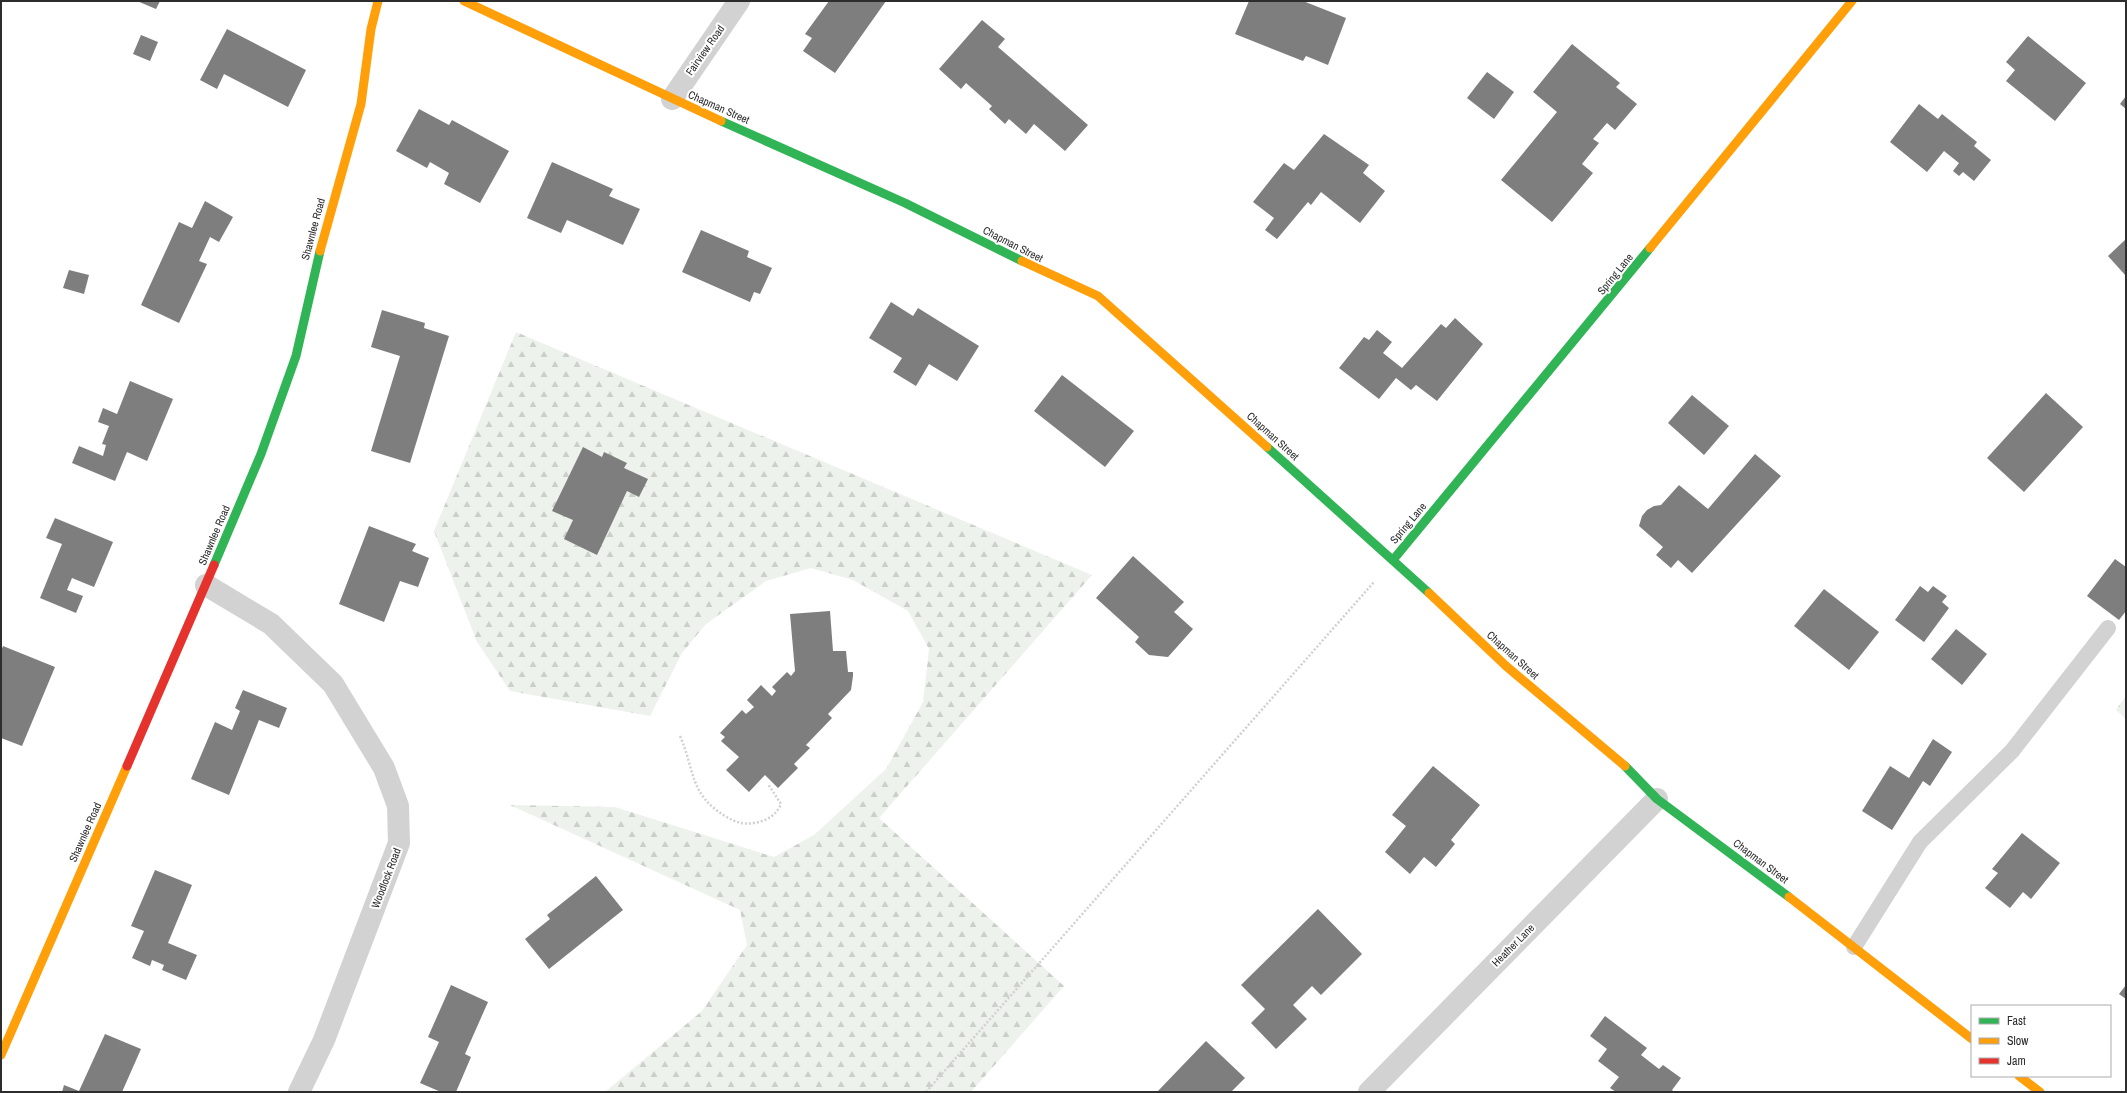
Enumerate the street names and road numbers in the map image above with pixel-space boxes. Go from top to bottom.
street label: Fairview Road [683,22,727,78]
street label: Chapman Street [686,87,752,127]
street label: Shawnlee Road [298,196,328,262]
street label: Chapman Street [981,223,1046,265]
street label: Spring Lane [1594,250,1636,298]
street label: Chapman Street [1244,409,1302,464]
street label: Spring Lane [1387,500,1429,546]
street label: Shawnlee Road [195,503,233,567]
street label: Chapman Street [1484,628,1542,683]
street label: Shawnlee Road [66,800,104,864]
street label: Chapman Street [1731,836,1792,887]
street label: Woodlock Road [368,846,404,910]
street label: Heather Lane [1489,921,1537,969]

